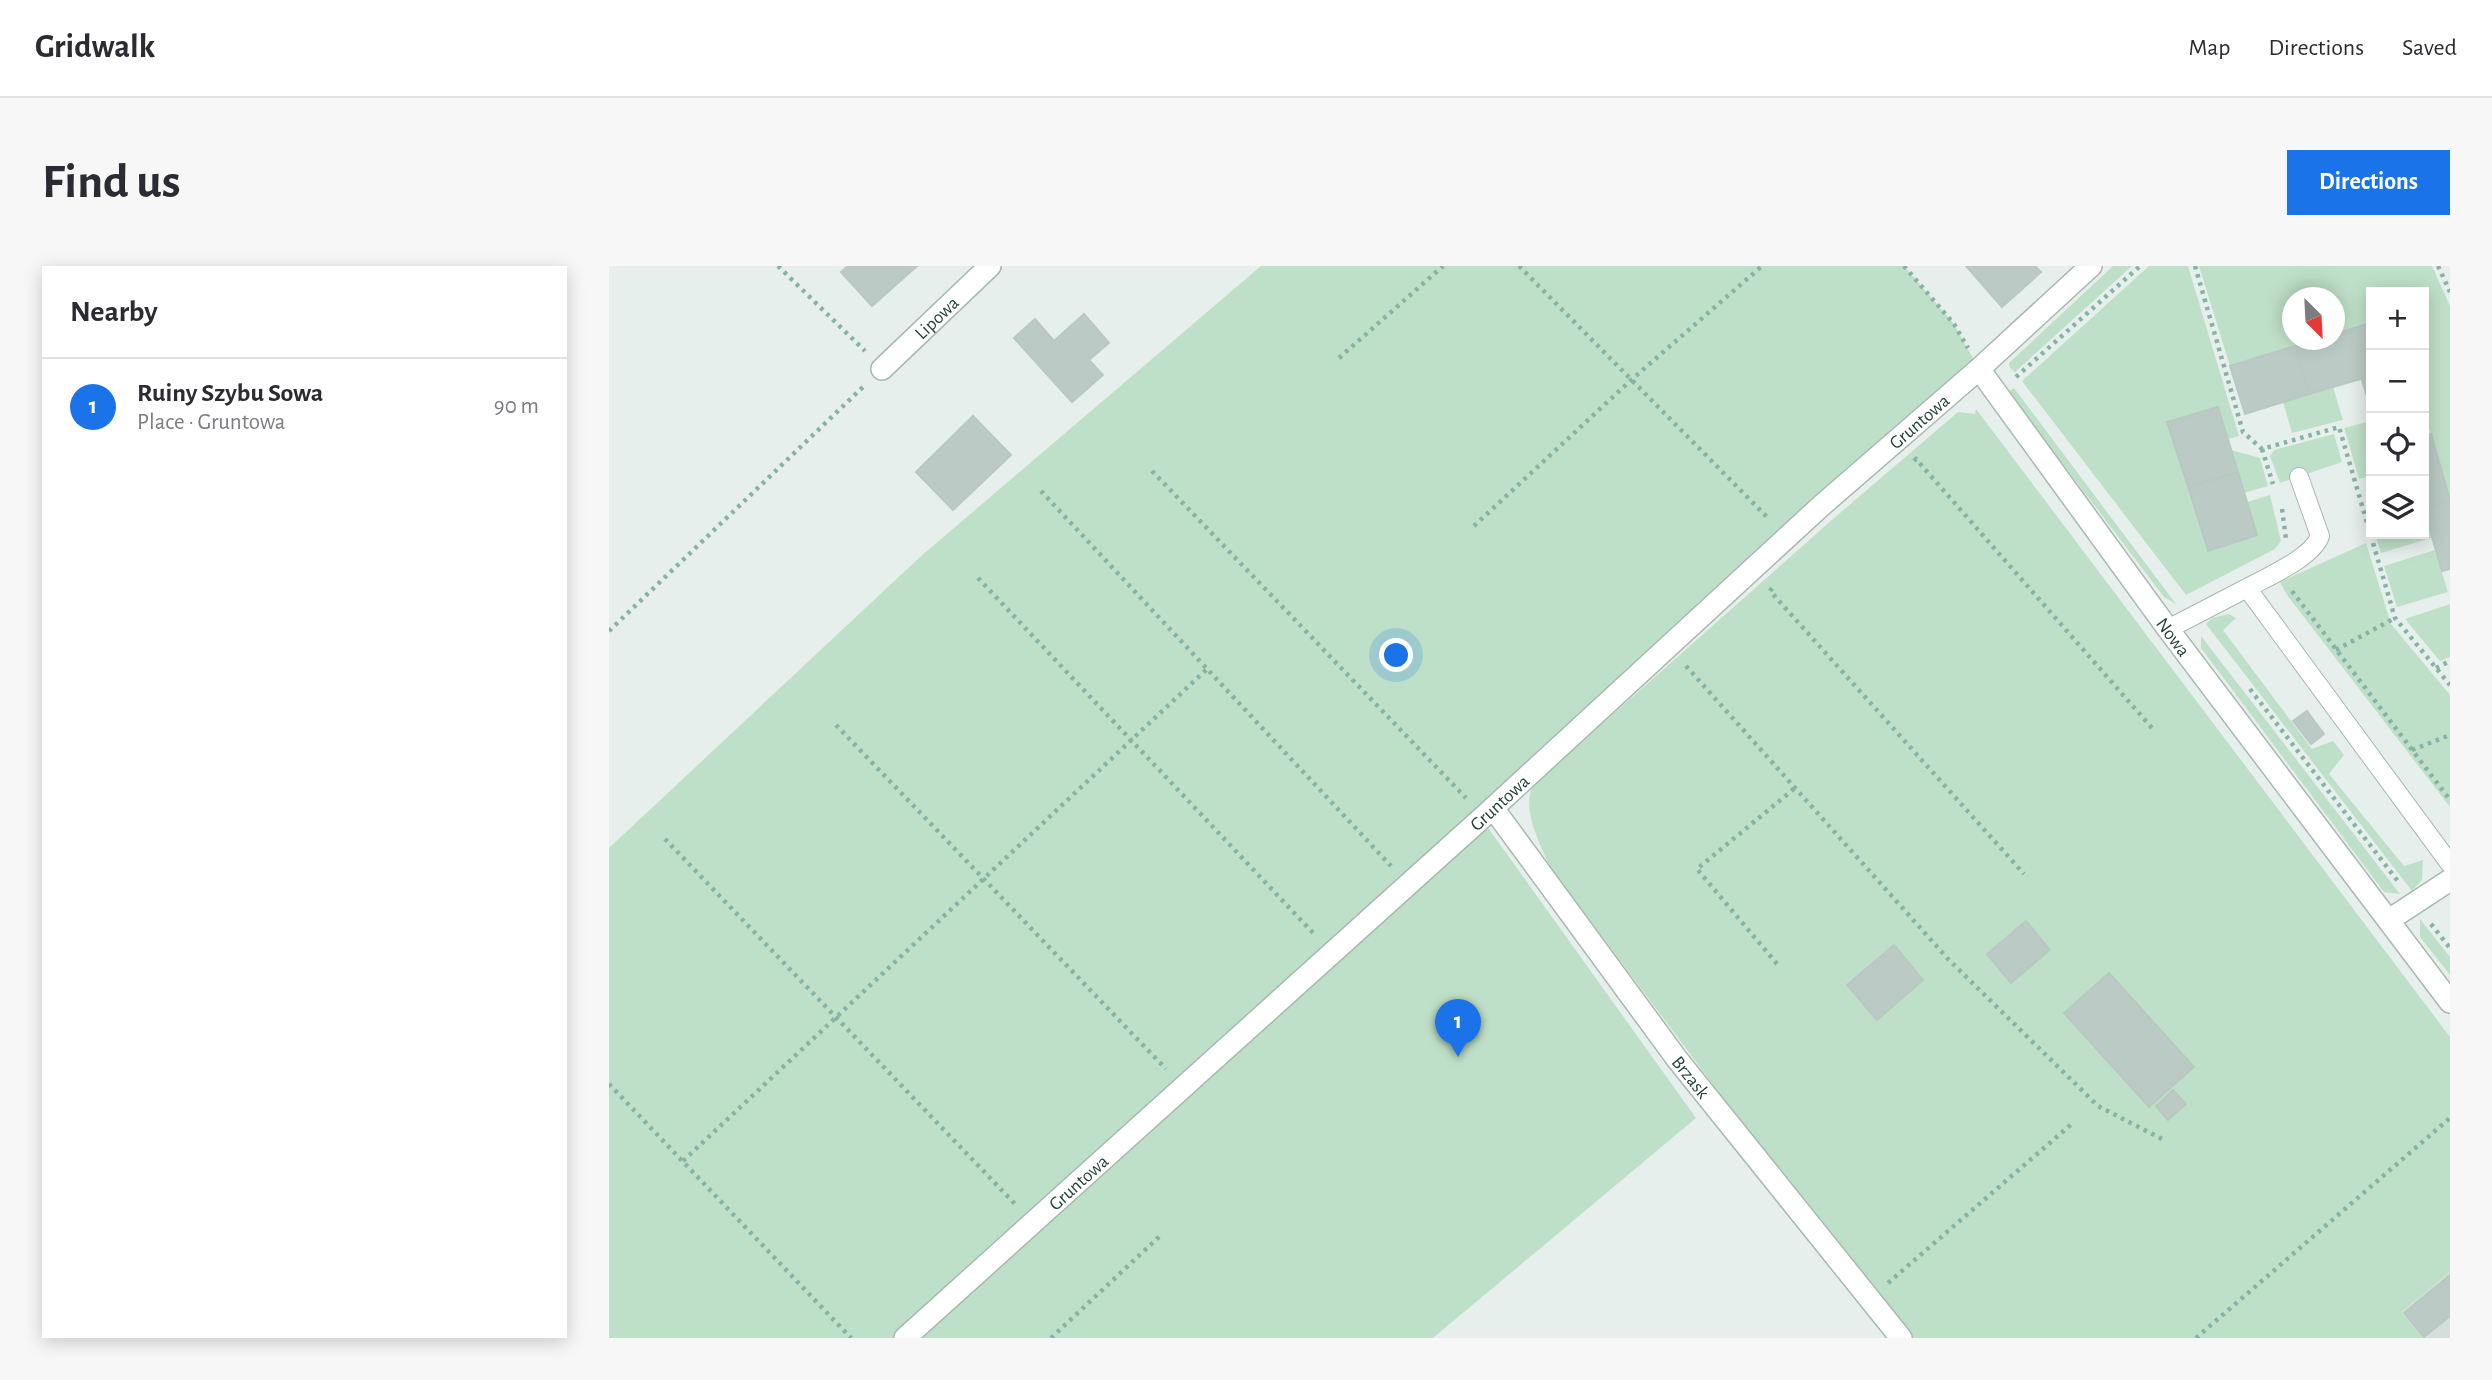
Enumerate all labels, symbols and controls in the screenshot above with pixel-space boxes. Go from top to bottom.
text: Gridwalk [35,31,155,64]
text: Map [2188,36,2230,60]
text: Directions [2268,36,2364,60]
text: Saved [2402,36,2457,60]
button: Directions [2287,150,2450,215]
text: Find us [42,158,181,207]
north arrow [2282,287,2345,350]
map controls [2366,287,2429,539]
button: + [2366,287,2429,350]
street label: Lipowa [912,293,963,343]
text: Nearby [70,297,158,327]
button: − [2366,350,2429,413]
text: Ruiny Szybu Sowa [137,380,323,406]
street label: Gruntowa [1886,391,1954,453]
text: 1 [89,395,97,418]
text: 90 m [494,395,539,418]
text: Place · Gruntowa [137,411,285,434]
button: locate [2366,413,2429,476]
button: layers [2366,476,2429,539]
street label: Nowa [2152,615,2193,661]
your location [1379,638,1413,672]
street label: Gruntowa [1467,772,1534,835]
pin: 1 [1435,999,1481,1057]
street label: Brzask [1668,1053,1713,1103]
street label: Gruntowa [1046,1152,1113,1214]

